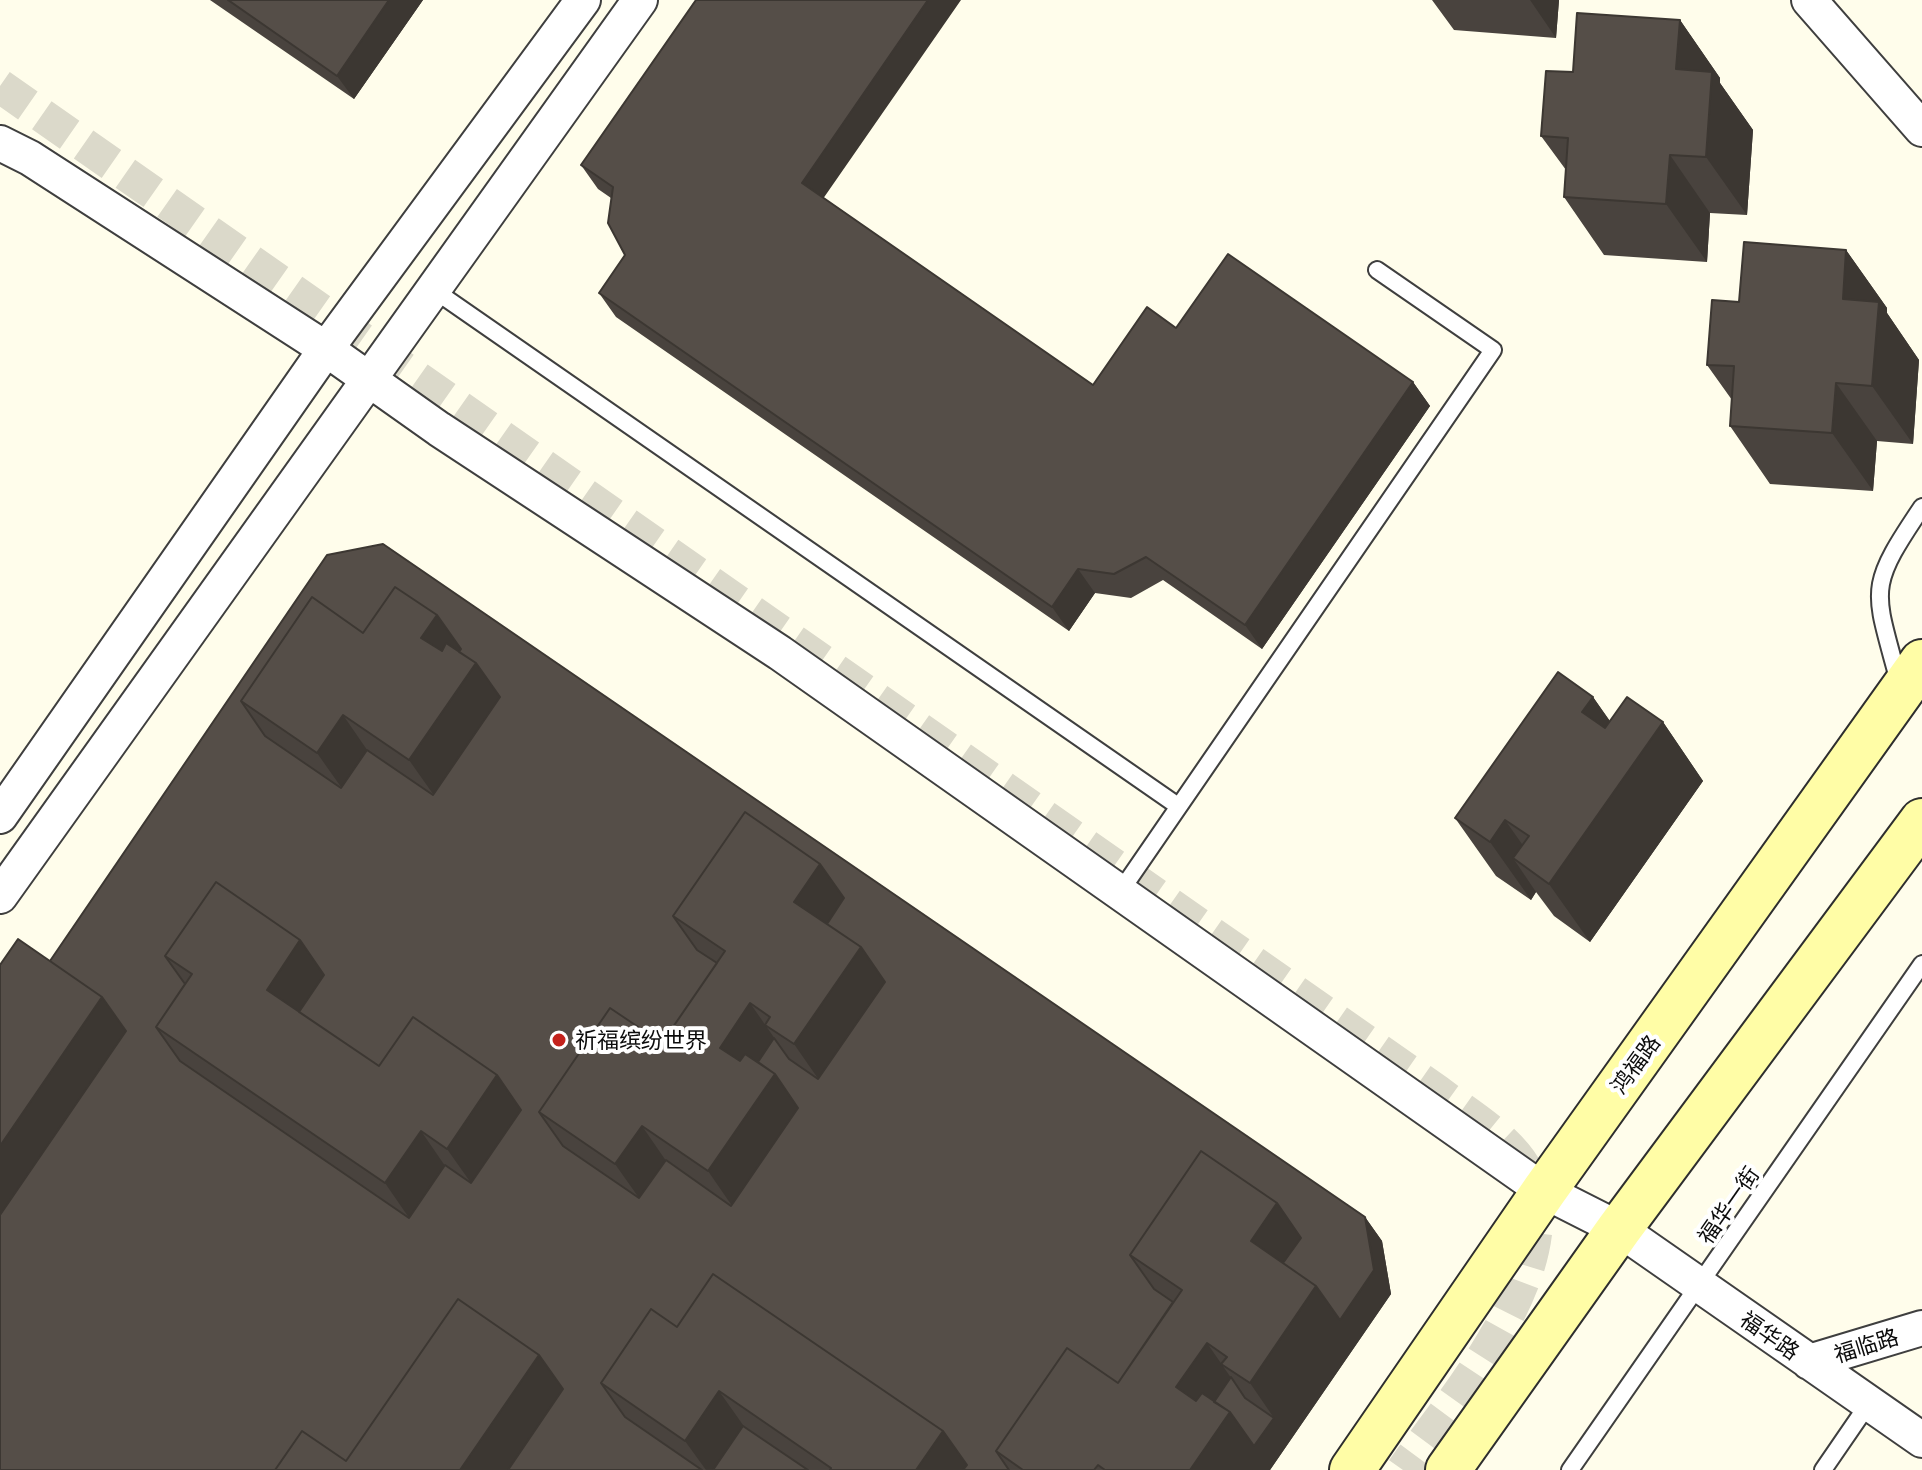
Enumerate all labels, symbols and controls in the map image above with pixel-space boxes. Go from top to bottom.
place label: 祈福缤纷世界 [575,1027,707,1053]
street label: 鸿福路 [1605,1030,1665,1098]
marker: 祈福缤纷世界 [550,1031,568,1049]
street label: 福华一街 [1692,1161,1764,1249]
street label: 福华路 [1735,1305,1805,1365]
street label: 福临路 [1831,1323,1901,1367]

